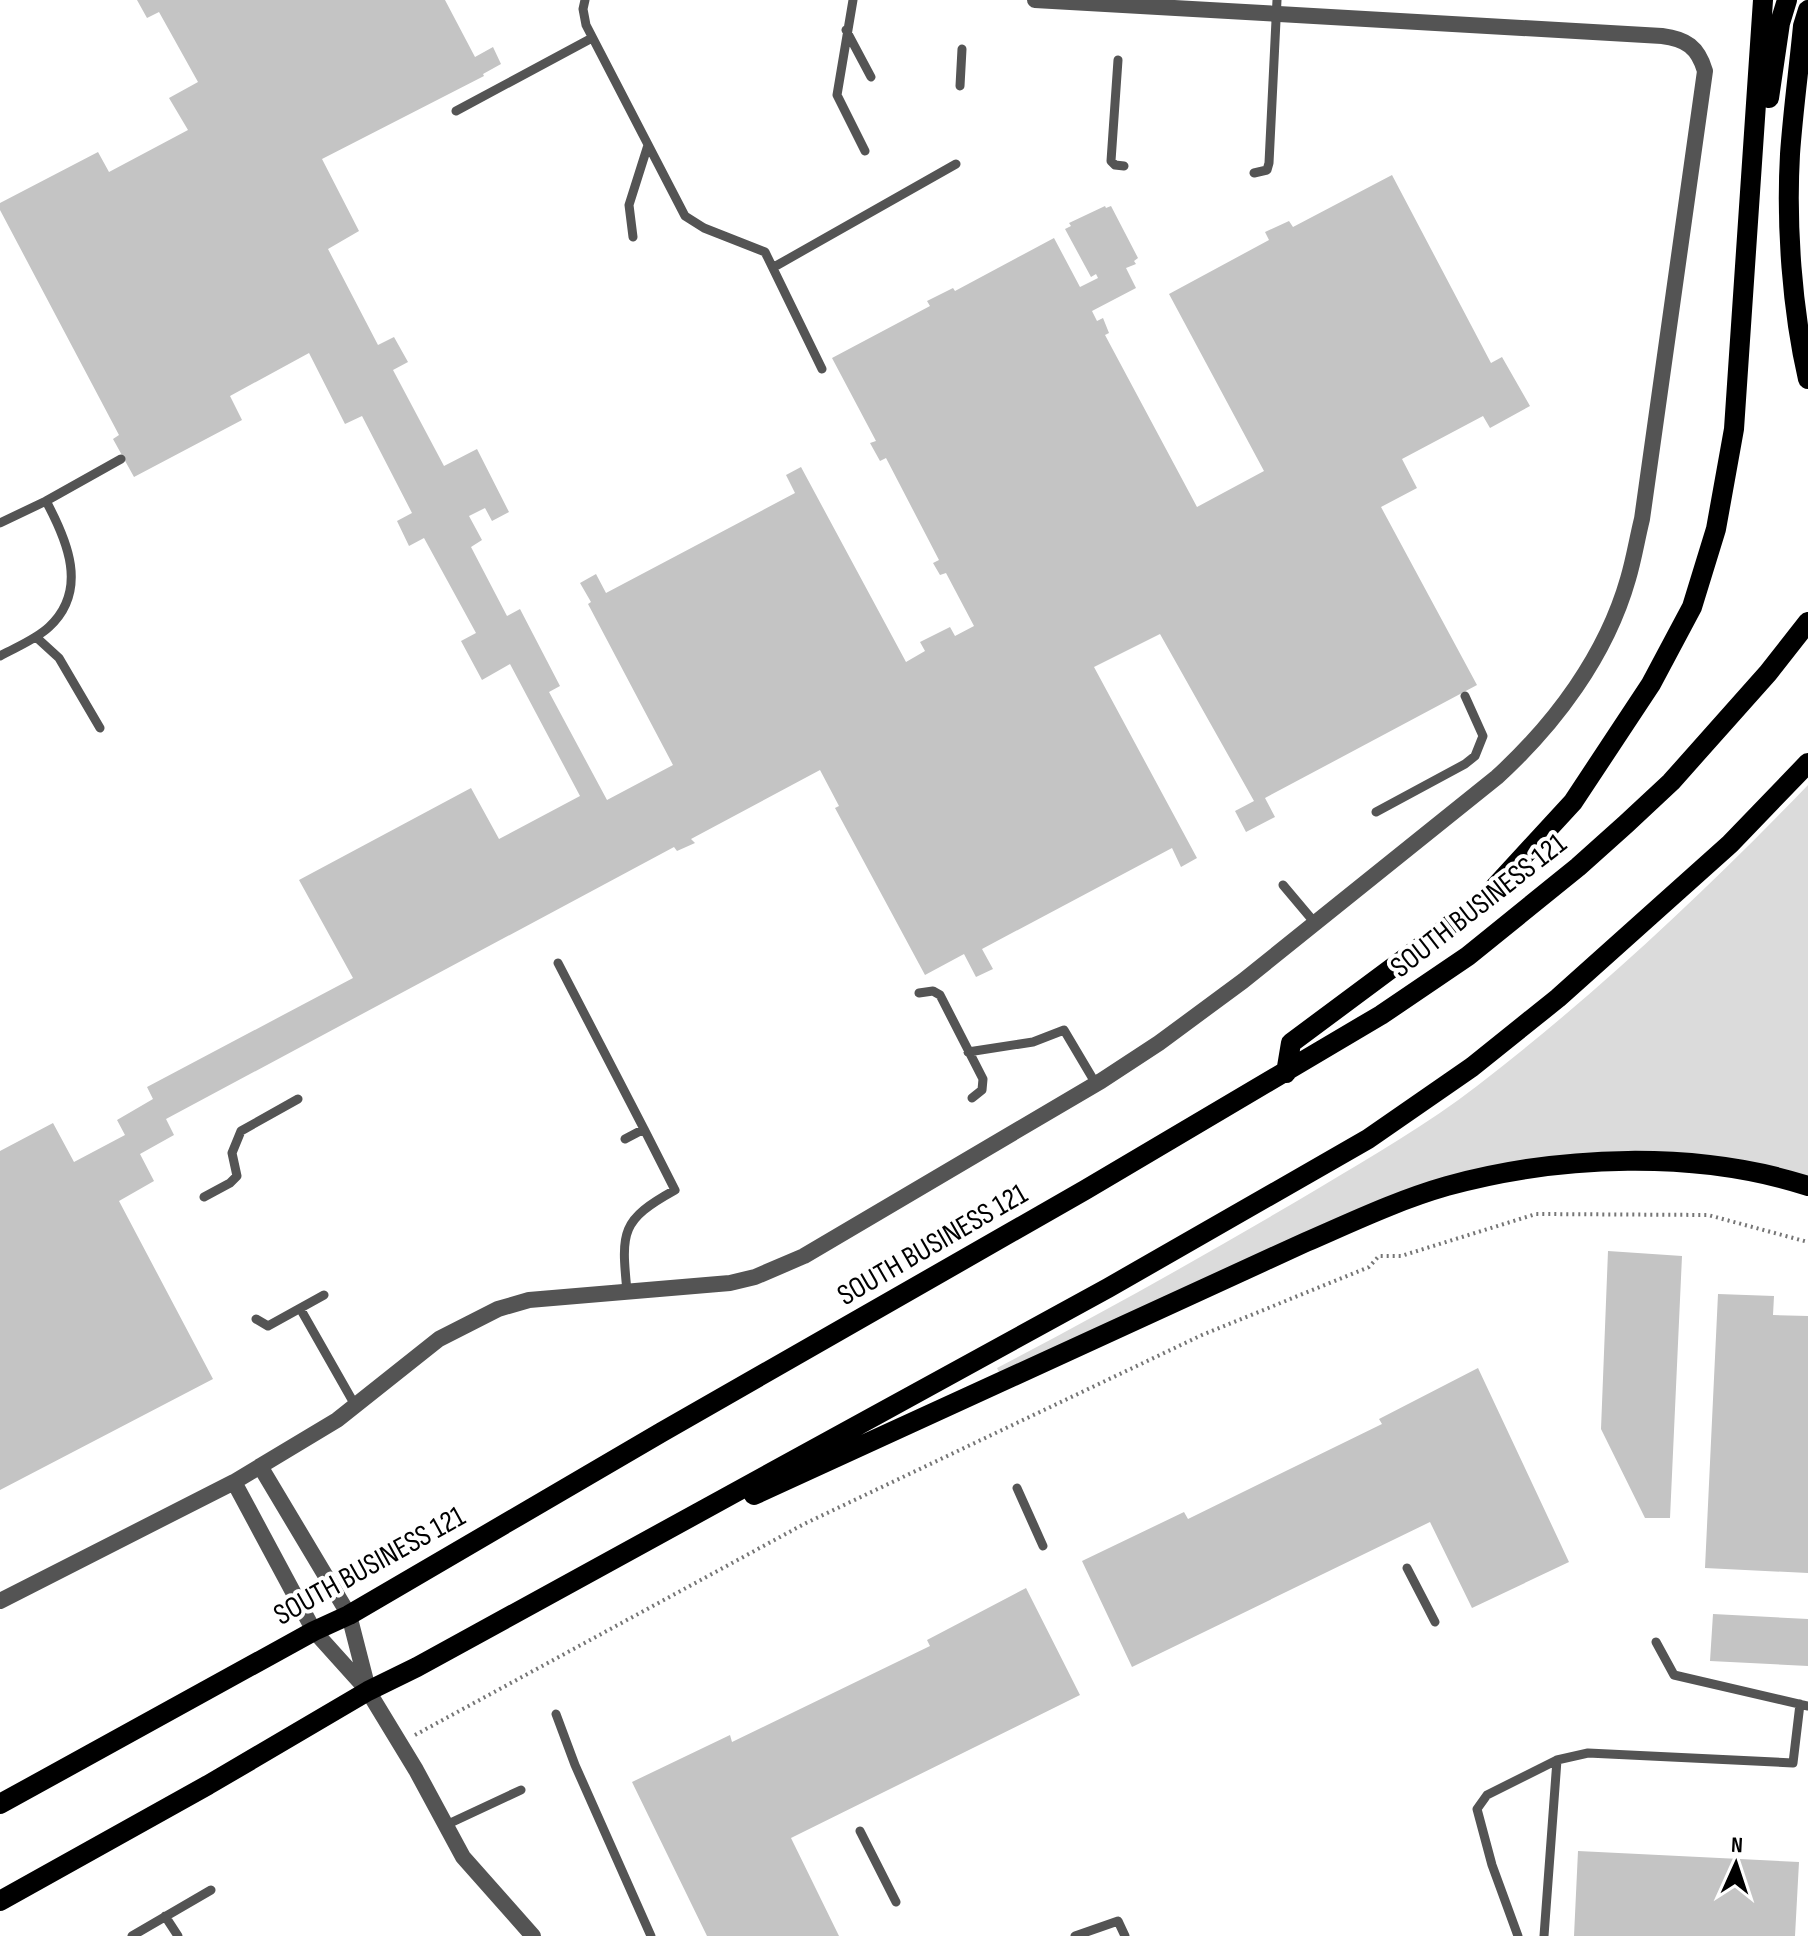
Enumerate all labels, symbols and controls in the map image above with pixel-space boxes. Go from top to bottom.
street label: SOUTH BUSINESS 121 [1384,826,1574,986]
street label: SOUTH BUSINESS 121 [831,1176,1034,1314]
street label: SOUTH BUSINESS 121 [268,1498,472,1633]
north arrow [1696,1824,1776,1904]
text: N [1730,1832,1744,1859]

